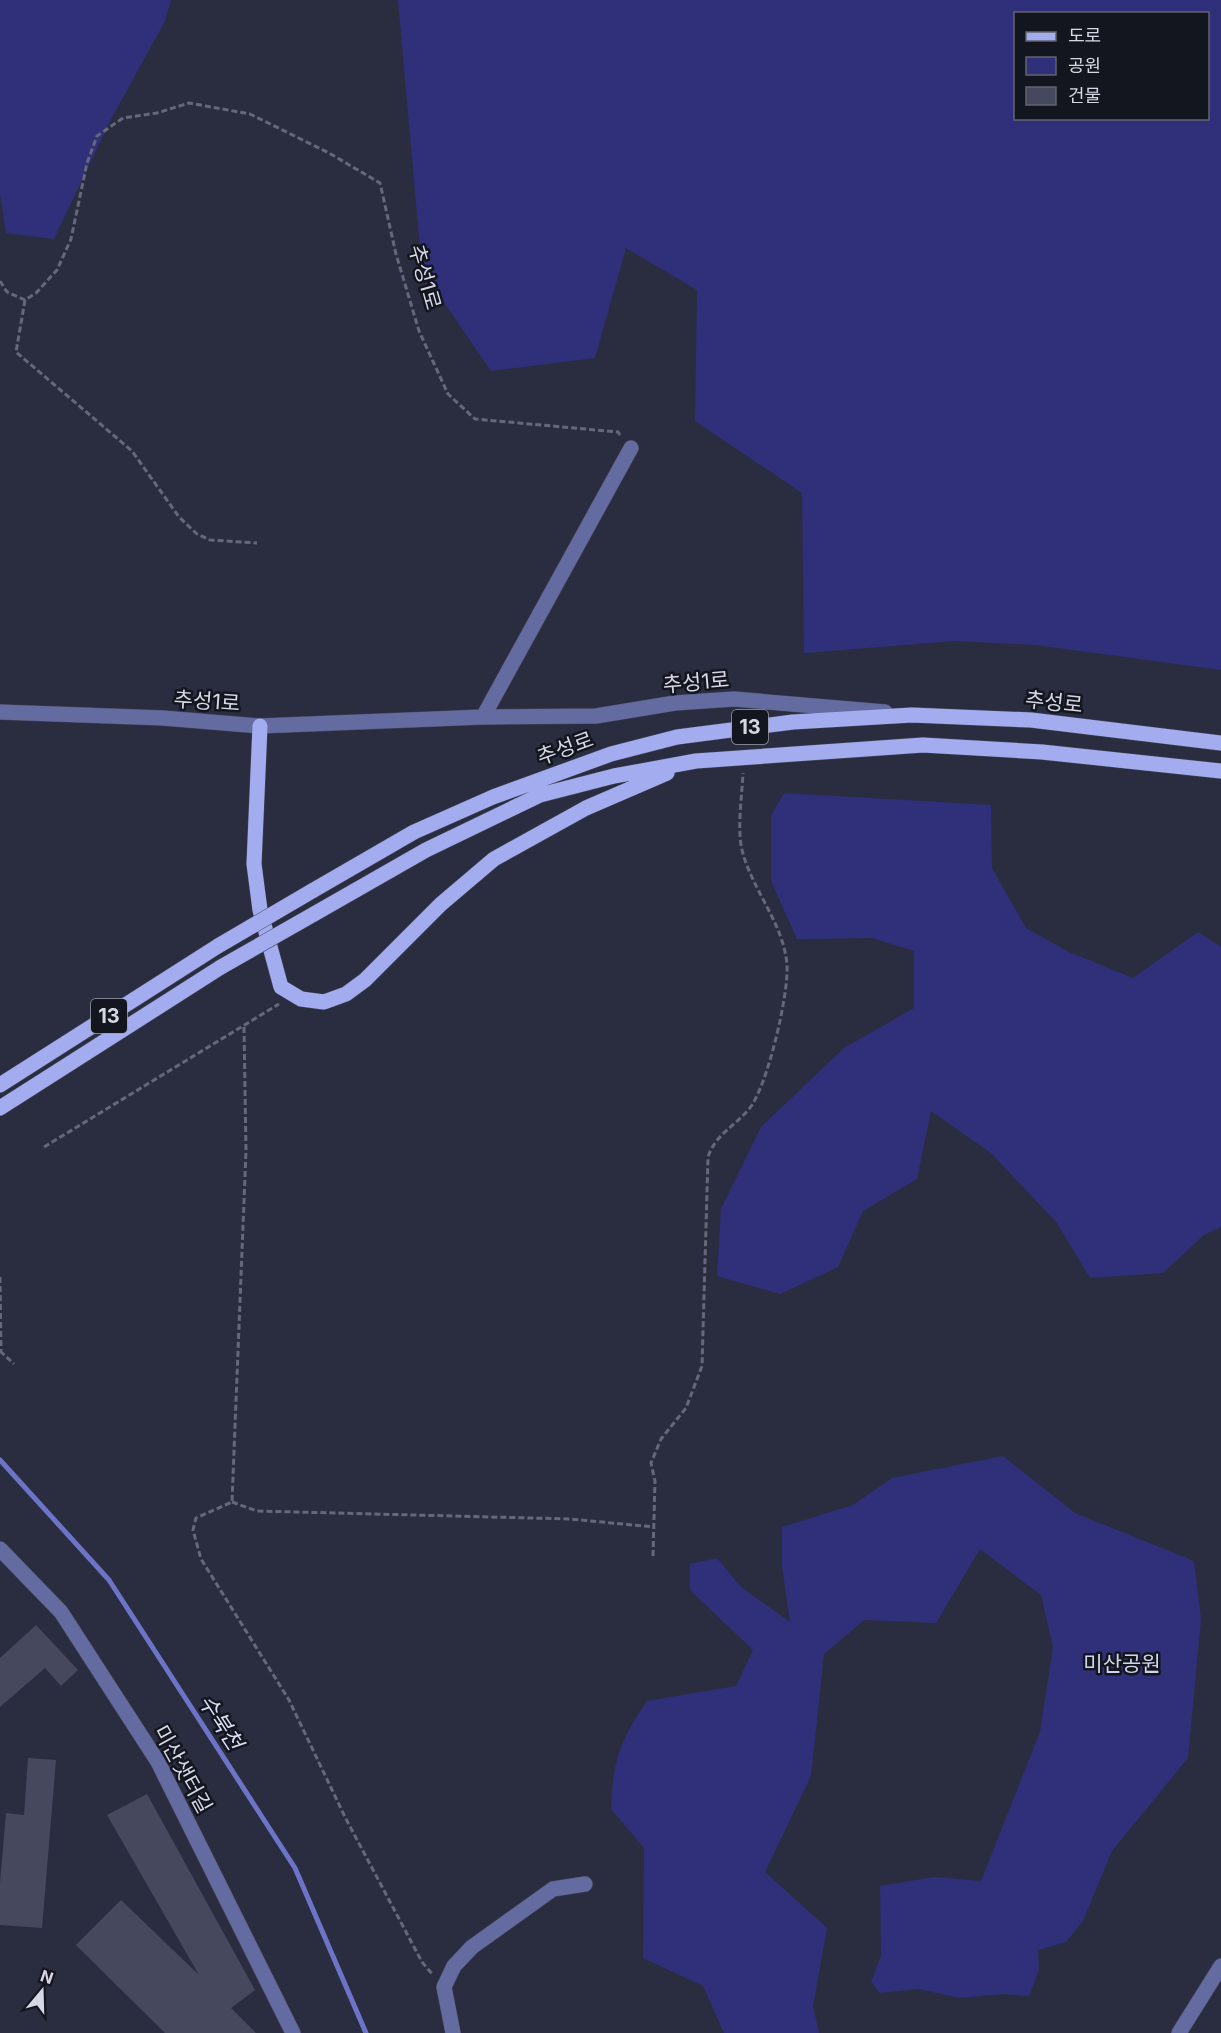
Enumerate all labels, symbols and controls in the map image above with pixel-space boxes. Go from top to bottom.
legend [1014,12,1209,120]
text: 도로 [1068,25,1101,46]
text: 공원 [1068,55,1101,76]
text: 건물 [1068,85,1101,106]
street label: 추성1로 [404,242,446,312]
street label: 추성1로 [662,667,730,697]
street label: 추성1로 [173,686,241,716]
street label: 추성로 [1024,687,1084,717]
road number: 13 [732,710,768,744]
street label: 추성로 [533,726,597,770]
road number: 13 [91,999,127,1033]
park label: 미산공원 [1083,1651,1161,1676]
water label: 수북천 [194,1689,250,1757]
street label: 미산샛터길 [149,1721,217,1817]
north arrow [12,1961,72,2021]
text: N [38,1965,56,1988]

